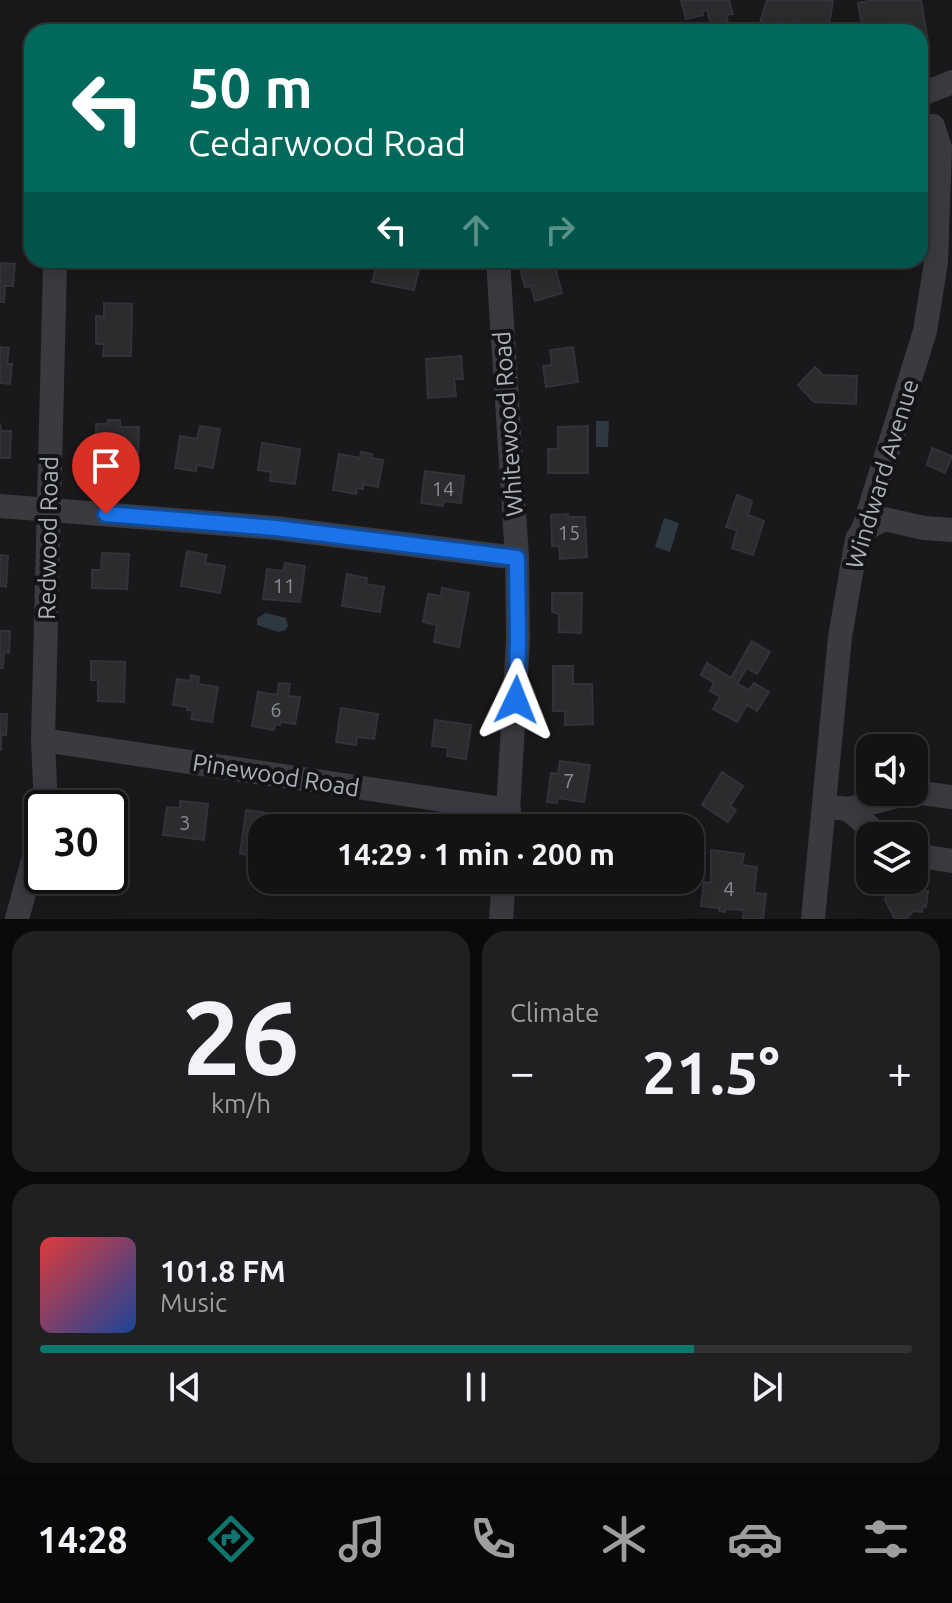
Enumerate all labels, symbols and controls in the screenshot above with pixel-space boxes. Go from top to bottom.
icon: left [56,56,160,160]
text: 50 m [188,56,313,119]
text: Cedarwood Road [188,122,466,163]
icon: left [370,208,414,252]
icon: ahead [454,208,498,252]
icon: right [538,208,582,252]
street label: Whitewood Road [488,330,528,518]
street label: Windward Avenue [840,376,924,572]
pin [72,432,140,514]
icon: arrive [84,444,128,488]
street label: Redwood Road [33,456,63,620]
house number: 14 [432,477,454,500]
house number: 15 [558,521,580,544]
house number: 11 [273,574,295,597]
position arrow [474,658,558,742]
house number: 6 [270,698,282,721]
map controls [856,734,928,894]
button: sound [856,734,928,806]
street label: Pinewood Road [191,748,361,802]
house number: 7 [563,769,575,792]
speed limit sign: 30 [24,790,128,894]
house number: 3 [179,811,191,834]
button: layers [856,822,928,894]
text: 14:29 · 1 min · 200 m [337,837,615,871]
house number: 4 [723,877,735,900]
text: 26 [182,978,300,1095]
text: Climate [510,998,599,1027]
text: 21.5° [642,1038,780,1105]
text: − [510,1047,535,1096]
text: + [887,1047,912,1096]
text: km/h [211,1089,271,1118]
text: 101.8 FM [160,1254,286,1288]
text: Music [160,1288,227,1317]
icon: previous [163,1365,207,1409]
icon: pause [454,1365,498,1409]
icon: next [745,1365,789,1409]
icon: directions [203,1511,259,1567]
icon: music [334,1511,390,1567]
icon: phone [465,1511,521,1567]
icon: climate [596,1511,652,1567]
icon: car [727,1511,783,1567]
icon: filters [858,1511,914,1567]
text: 14:28 [38,1519,128,1560]

